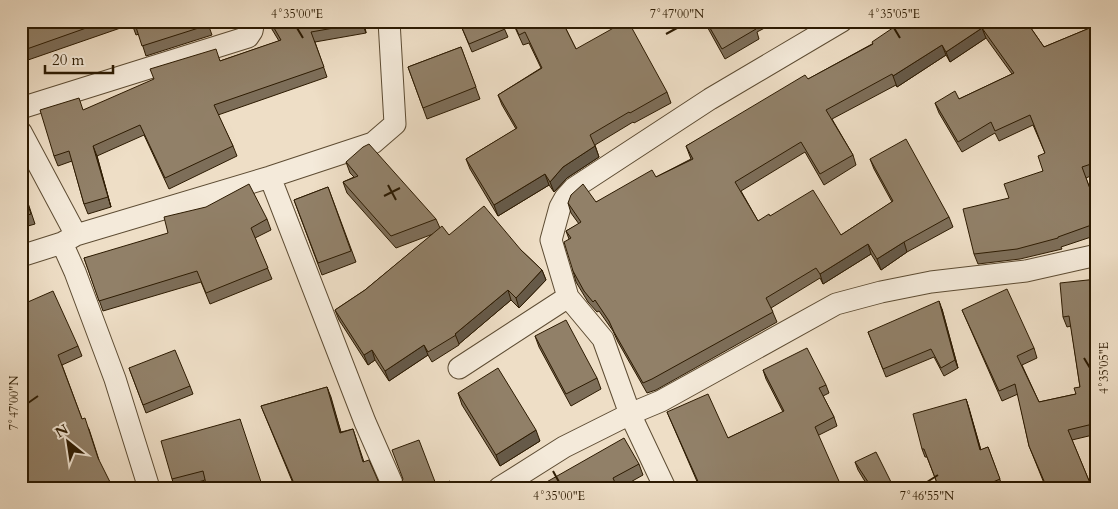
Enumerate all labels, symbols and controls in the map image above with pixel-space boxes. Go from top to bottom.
text: 4°35'00"E [271,6,323,22]
text: 7°47'00"N [650,6,705,22]
text: 4°35'05"E [868,6,920,22]
scale bar [45,42,112,74]
text: 20 m [52,50,84,70]
text: 4°35'05"E [1096,342,1112,394]
text: 7°47'00"N [6,375,22,430]
north arrow [42,416,92,466]
text: N [52,420,72,442]
text: 4°35'00"E [533,488,585,504]
text: 7°46'55"N [900,488,955,504]

